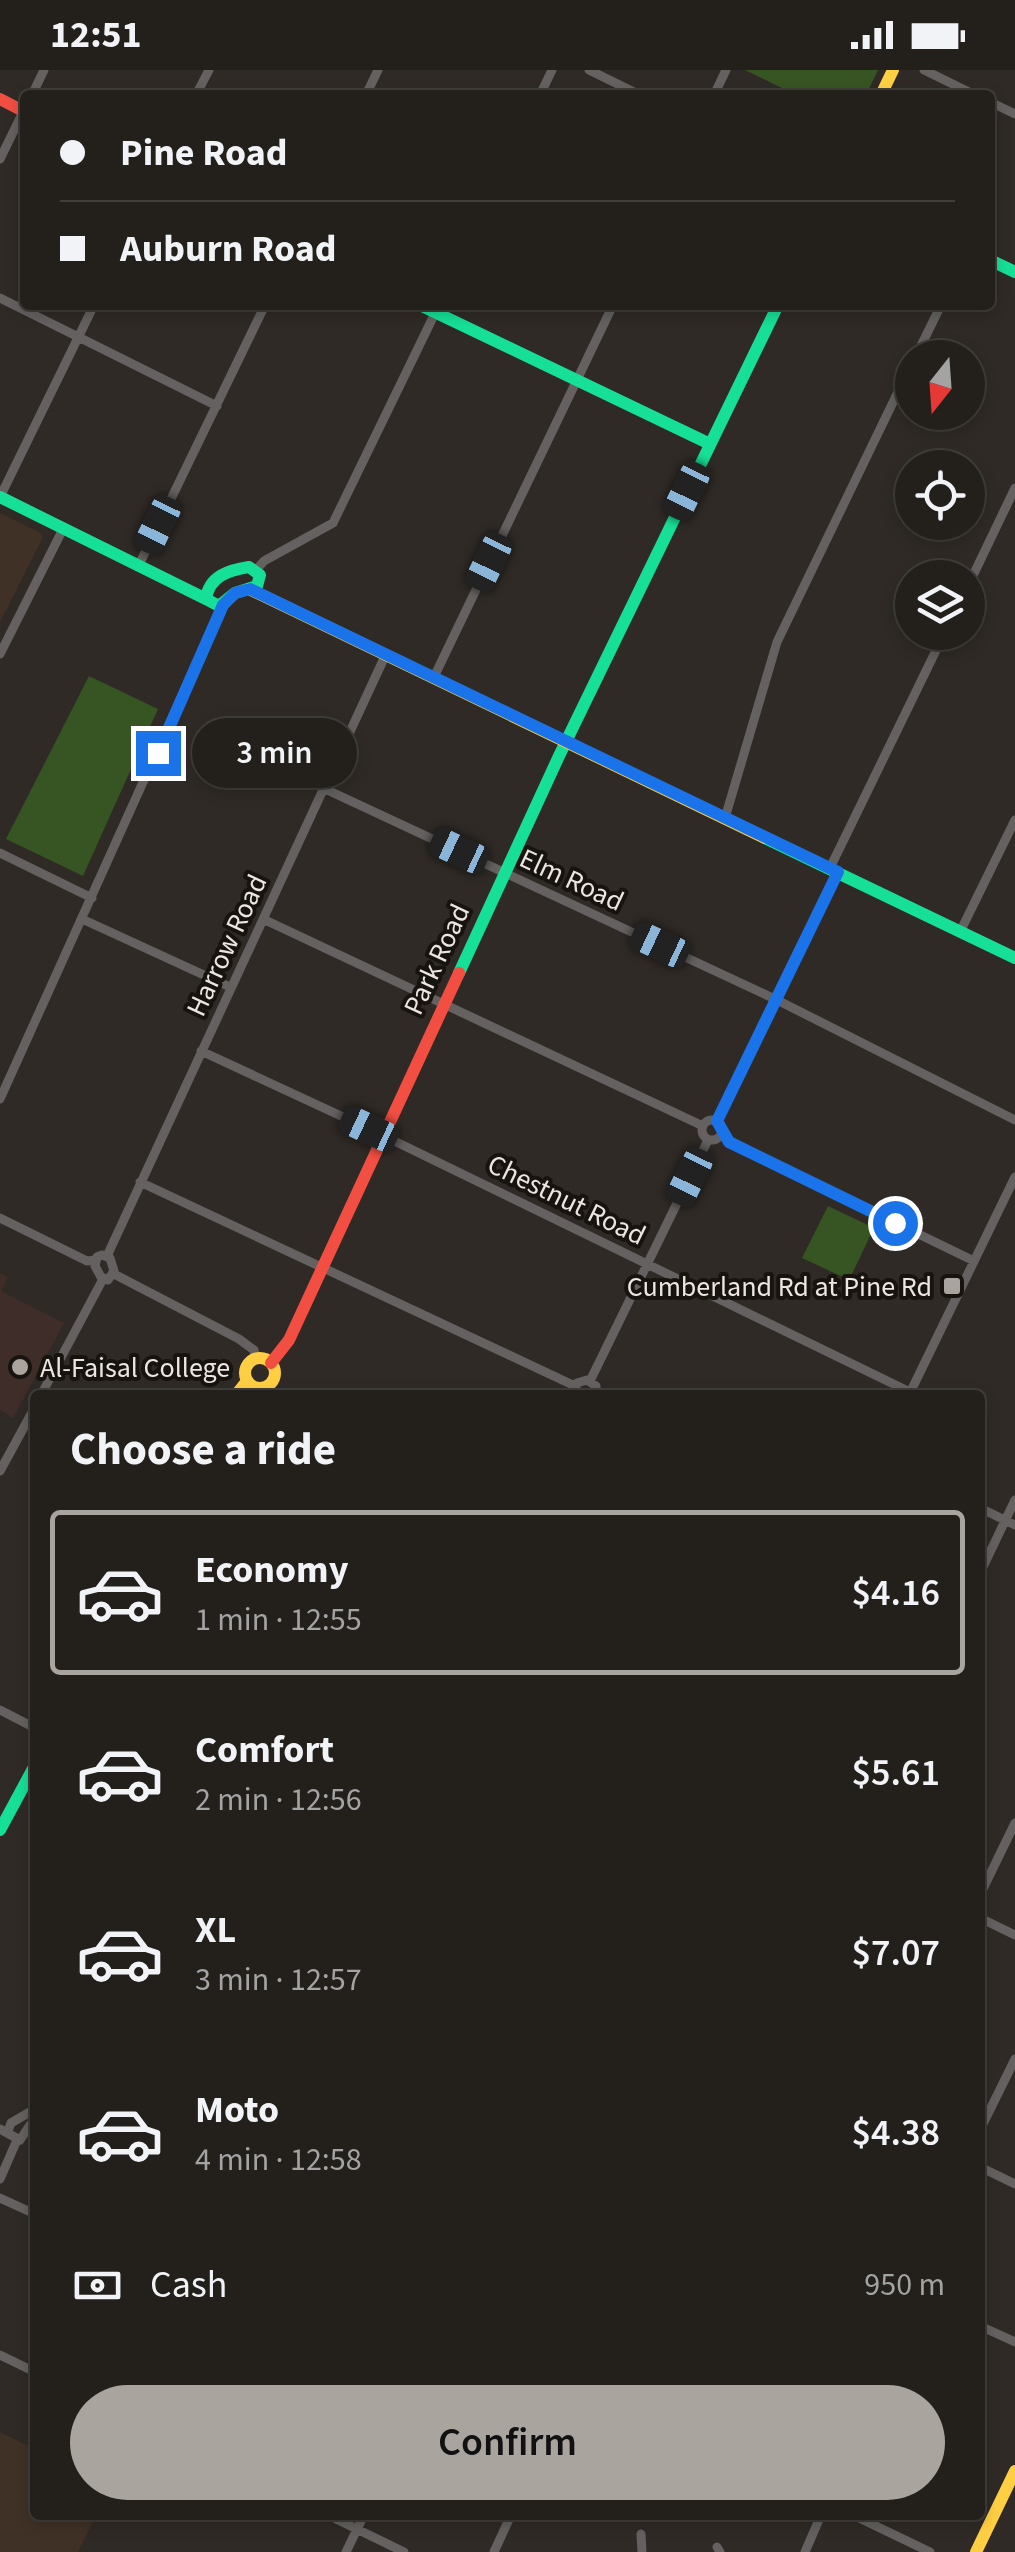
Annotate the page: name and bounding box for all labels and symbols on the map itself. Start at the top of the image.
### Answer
north arrow [895,340,985,430]
car [660,457,714,525]
car [131,491,185,559]
car [462,528,516,596]
callout: 3 min [193,718,358,788]
route end [136,731,181,776]
car [425,825,493,877]
street label: Elm Road [513,838,630,921]
street label: Harrow Road [177,868,277,1023]
street label: Park Road [394,897,480,1021]
car [626,919,694,971]
car [335,1103,403,1155]
car [663,1143,717,1211]
street label: Chestnut Road [481,1144,652,1255]
route start [873,1201,918,1246]
place label: Cumberland Rd at Pine Rd [627,1267,932,1307]
marker: Cumberland Rd at Pine Rd [941,1275,963,1297]
place label: Al-Faisal College [40,1348,230,1388]
marker: Al-Faisal College [9,1356,31,1378]

